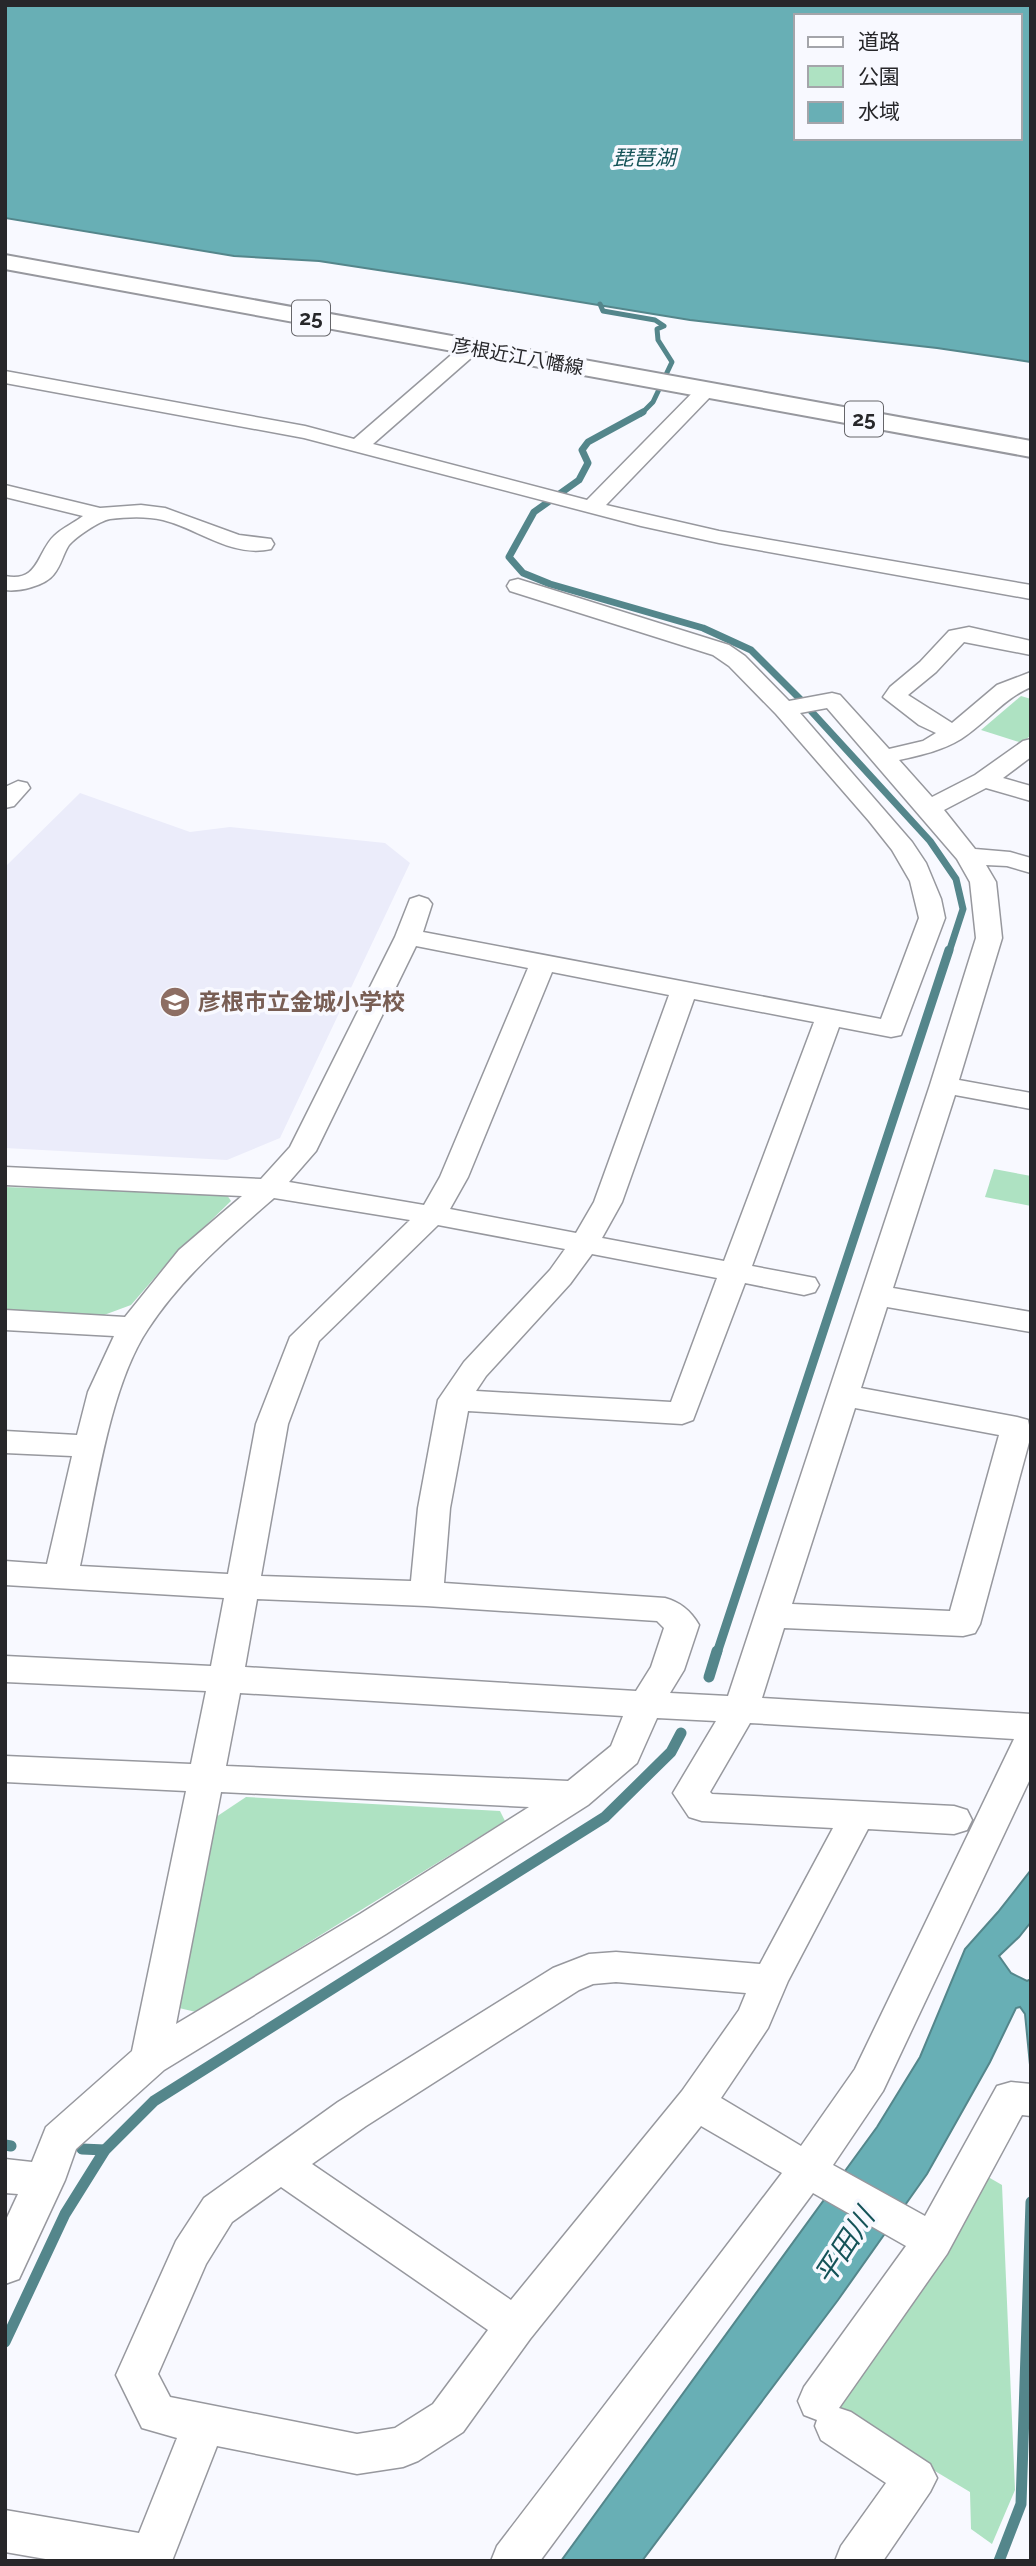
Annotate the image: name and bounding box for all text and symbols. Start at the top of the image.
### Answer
legend [794,14,1022,140]
text: 道路 [858,29,900,54]
text: 公園 [858,64,900,89]
text: 水域 [858,99,900,124]
water label: 琵琶湖 [613,145,678,170]
road number: 25 [292,300,330,336]
street label: 彦根近江八幡線 [451,334,585,378]
road number: 25 [845,402,883,436]
school or university icon: 彦根市立金城小学校 [158,985,192,1019]
place label: 彦根市立金城小学校 [198,988,405,1015]
water label: 平田川 [808,2200,883,2290]

